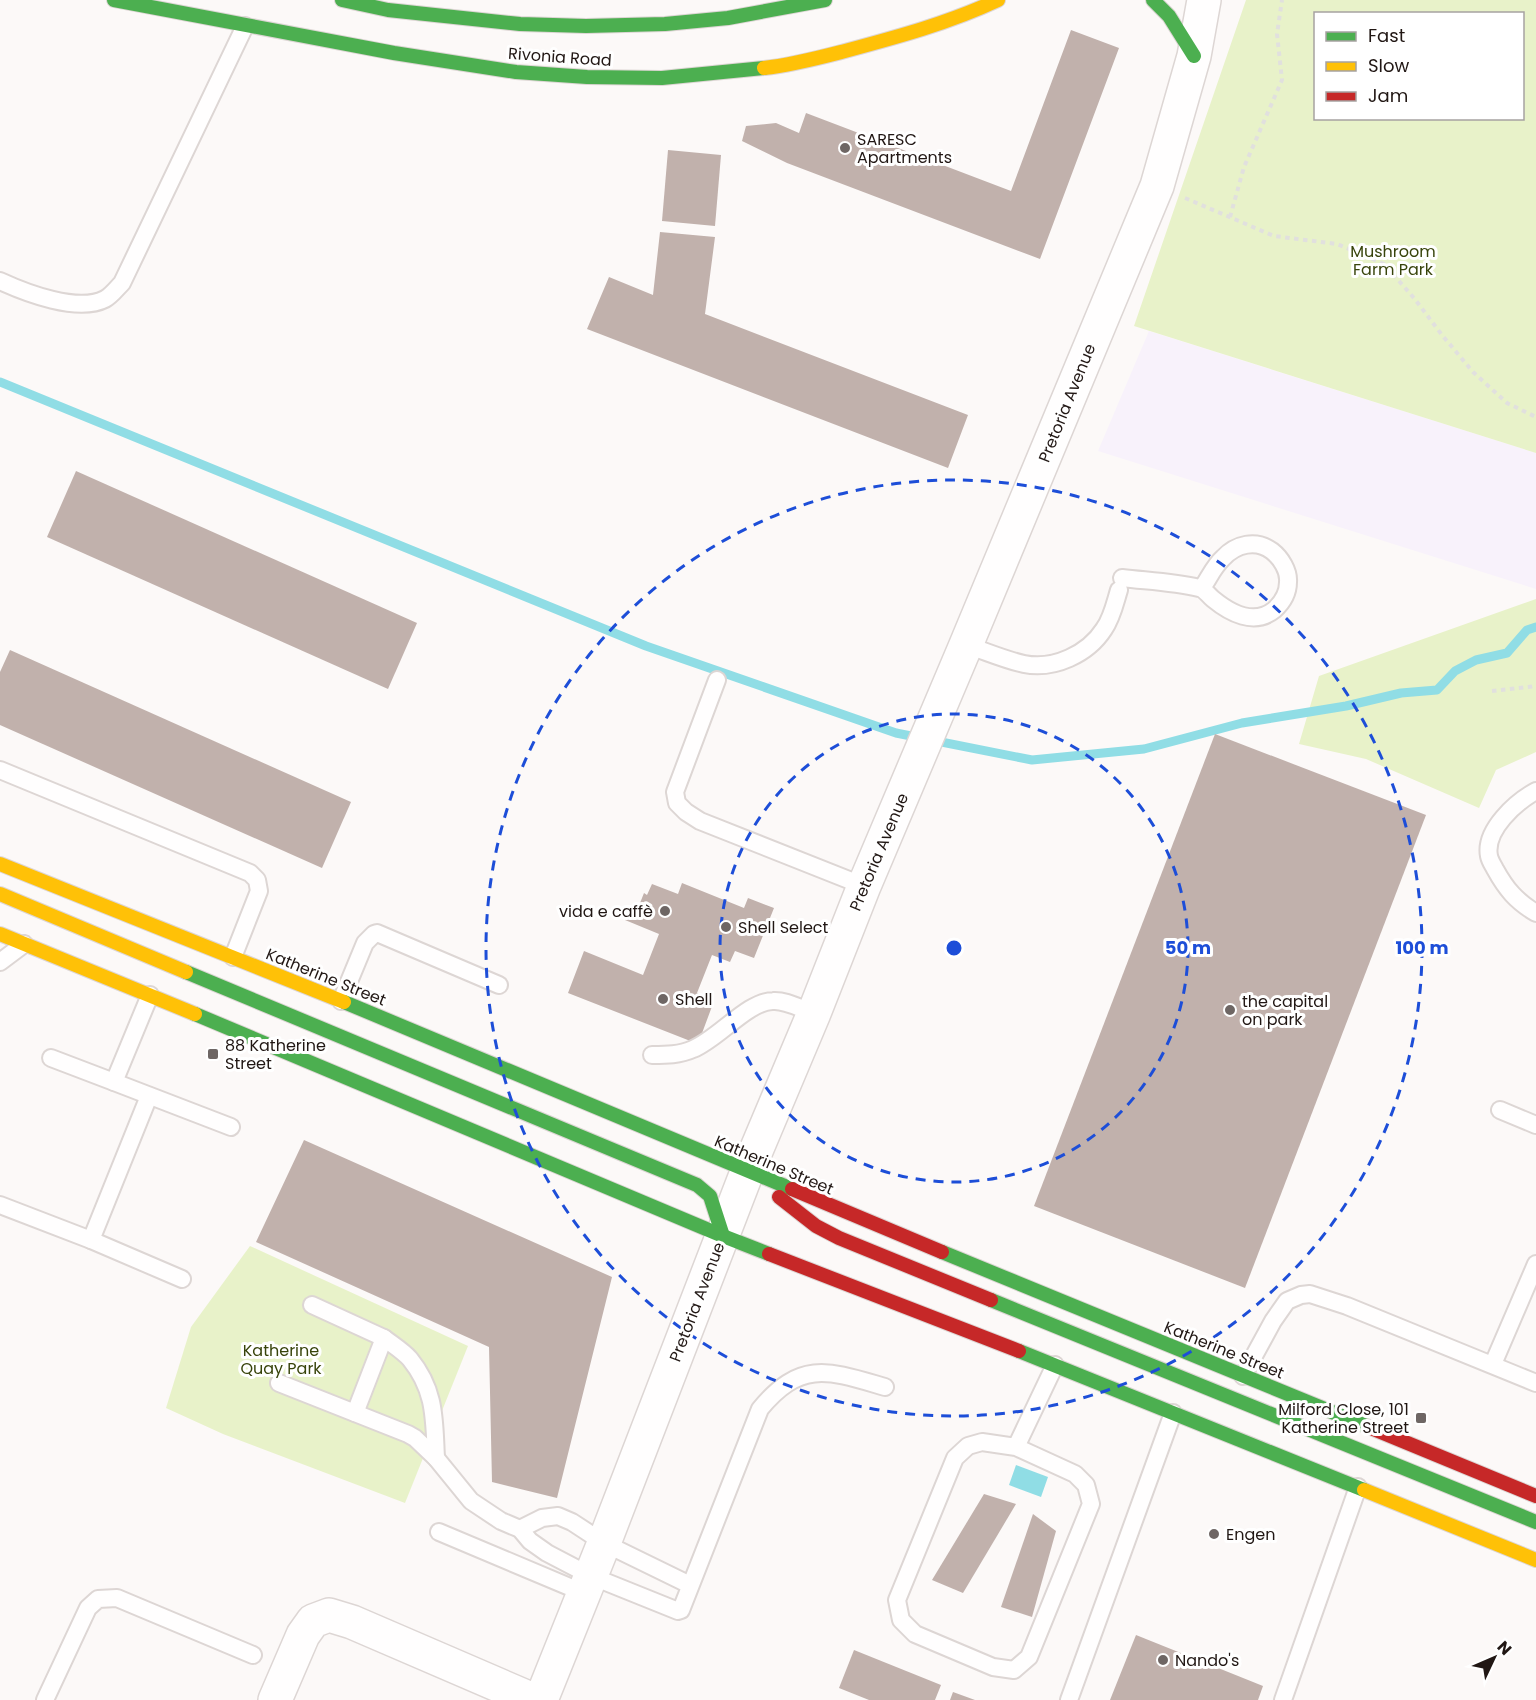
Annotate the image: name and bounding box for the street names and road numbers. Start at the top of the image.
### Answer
street label: Rivonia Road [507,42,613,72]
street label: Pretoria Avenue [1033,340,1101,466]
street label: Pretoria Avenue [844,789,914,915]
street label: Katherine Street [263,942,390,1012]
street label: Katherine Street [711,1129,837,1201]
street label: Pretoria Avenue [664,1239,730,1365]
street label: Katherine Street [1161,1315,1288,1385]

